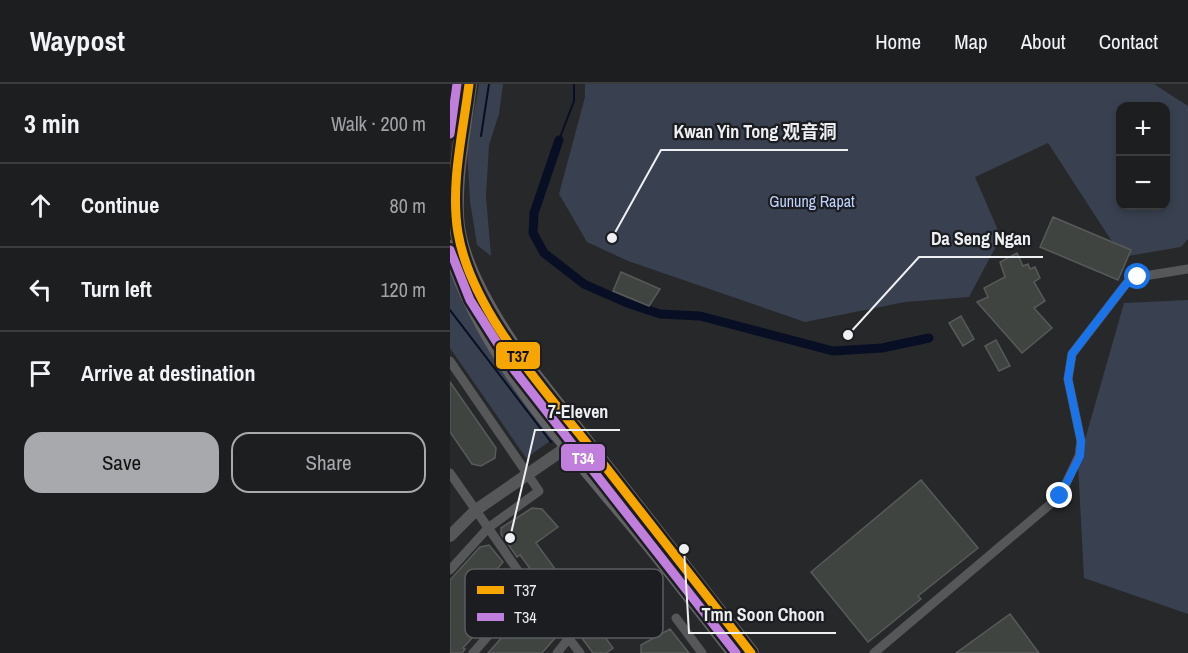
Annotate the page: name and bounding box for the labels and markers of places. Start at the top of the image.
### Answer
callout: Kwan Yin Tong 观音洞 [661,114,848,150]
callout: Da Seng Ngan [919,221,1043,257]
callout: 7-Eleven [535,394,620,430]
callout: Tmn Soon Choon [689,597,836,633]

